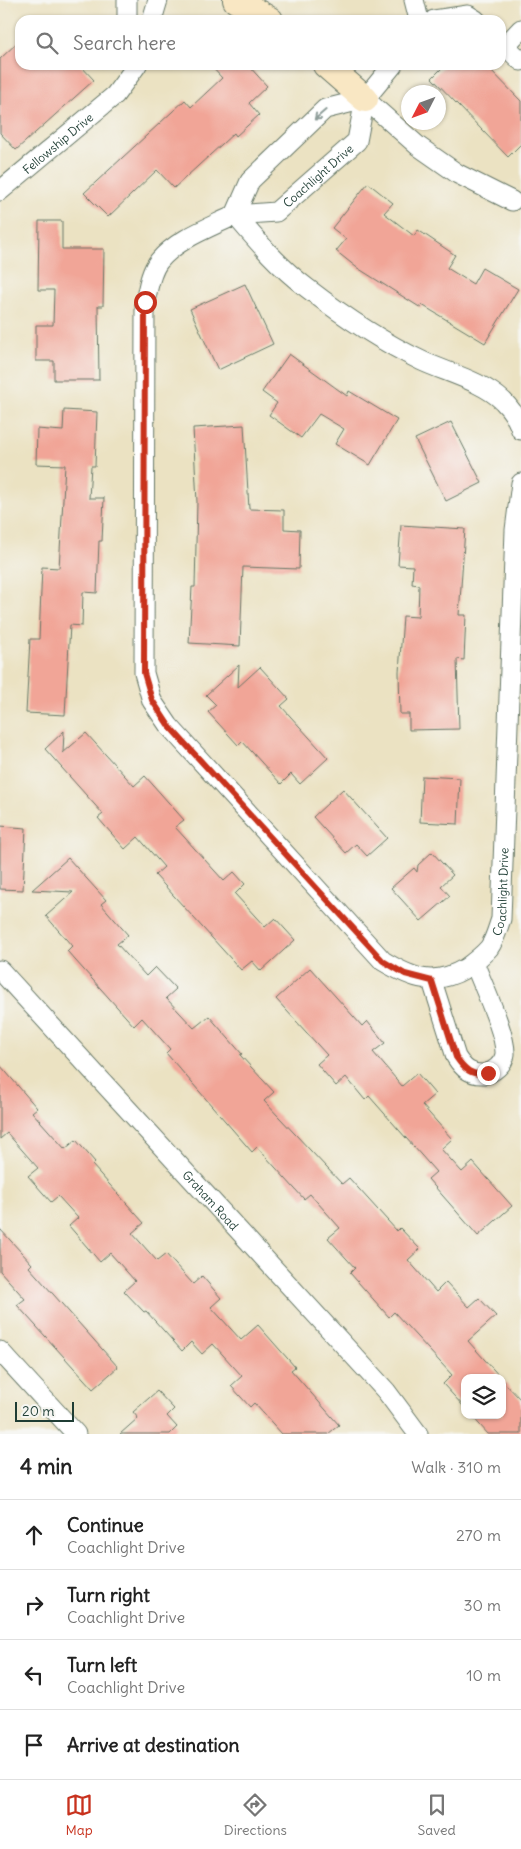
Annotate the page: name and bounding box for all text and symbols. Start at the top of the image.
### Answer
search box [15,15,506,70]
icon: search [33,29,61,57]
text: Search here [73,31,176,55]
north arrow [401,85,446,130]
street label: Fellowship Drive [19,109,96,177]
one-way arrow [314,109,327,120]
street label: Coachlight Drive [279,141,356,210]
route start [134,291,157,314]
street label: Coachlight Drive [488,847,511,938]
route end [477,1062,500,1085]
street label: Graham Road [180,1167,242,1233]
map controls [461,1374,506,1419]
button: layers [461,1374,506,1419]
scale bar [15,1399,74,1422]
text: 20 m [22,1402,55,1420]
text: 4 min [20,1453,72,1480]
text: Walk · 310 m [411,1457,501,1477]
text: Continue [67,1513,144,1537]
icon: ahead [20,1521,48,1549]
text: 270 m [456,1525,501,1545]
text: Coachlight Drive [67,1537,185,1557]
text: Turn right [67,1583,150,1607]
icon: right [20,1591,48,1619]
text: 30 m [464,1595,501,1615]
text: Coachlight Drive [67,1607,185,1627]
text: Turn left [67,1653,137,1677]
icon: left [20,1661,48,1689]
text: 10 m [466,1665,501,1685]
text: Coachlight Drive [67,1677,185,1697]
icon: arrive [20,1731,48,1759]
text: Arrive at destination [67,1733,240,1757]
tab: Map [65,1791,93,1839]
tab: Directions [224,1791,287,1839]
tab: Saved [417,1791,456,1839]

